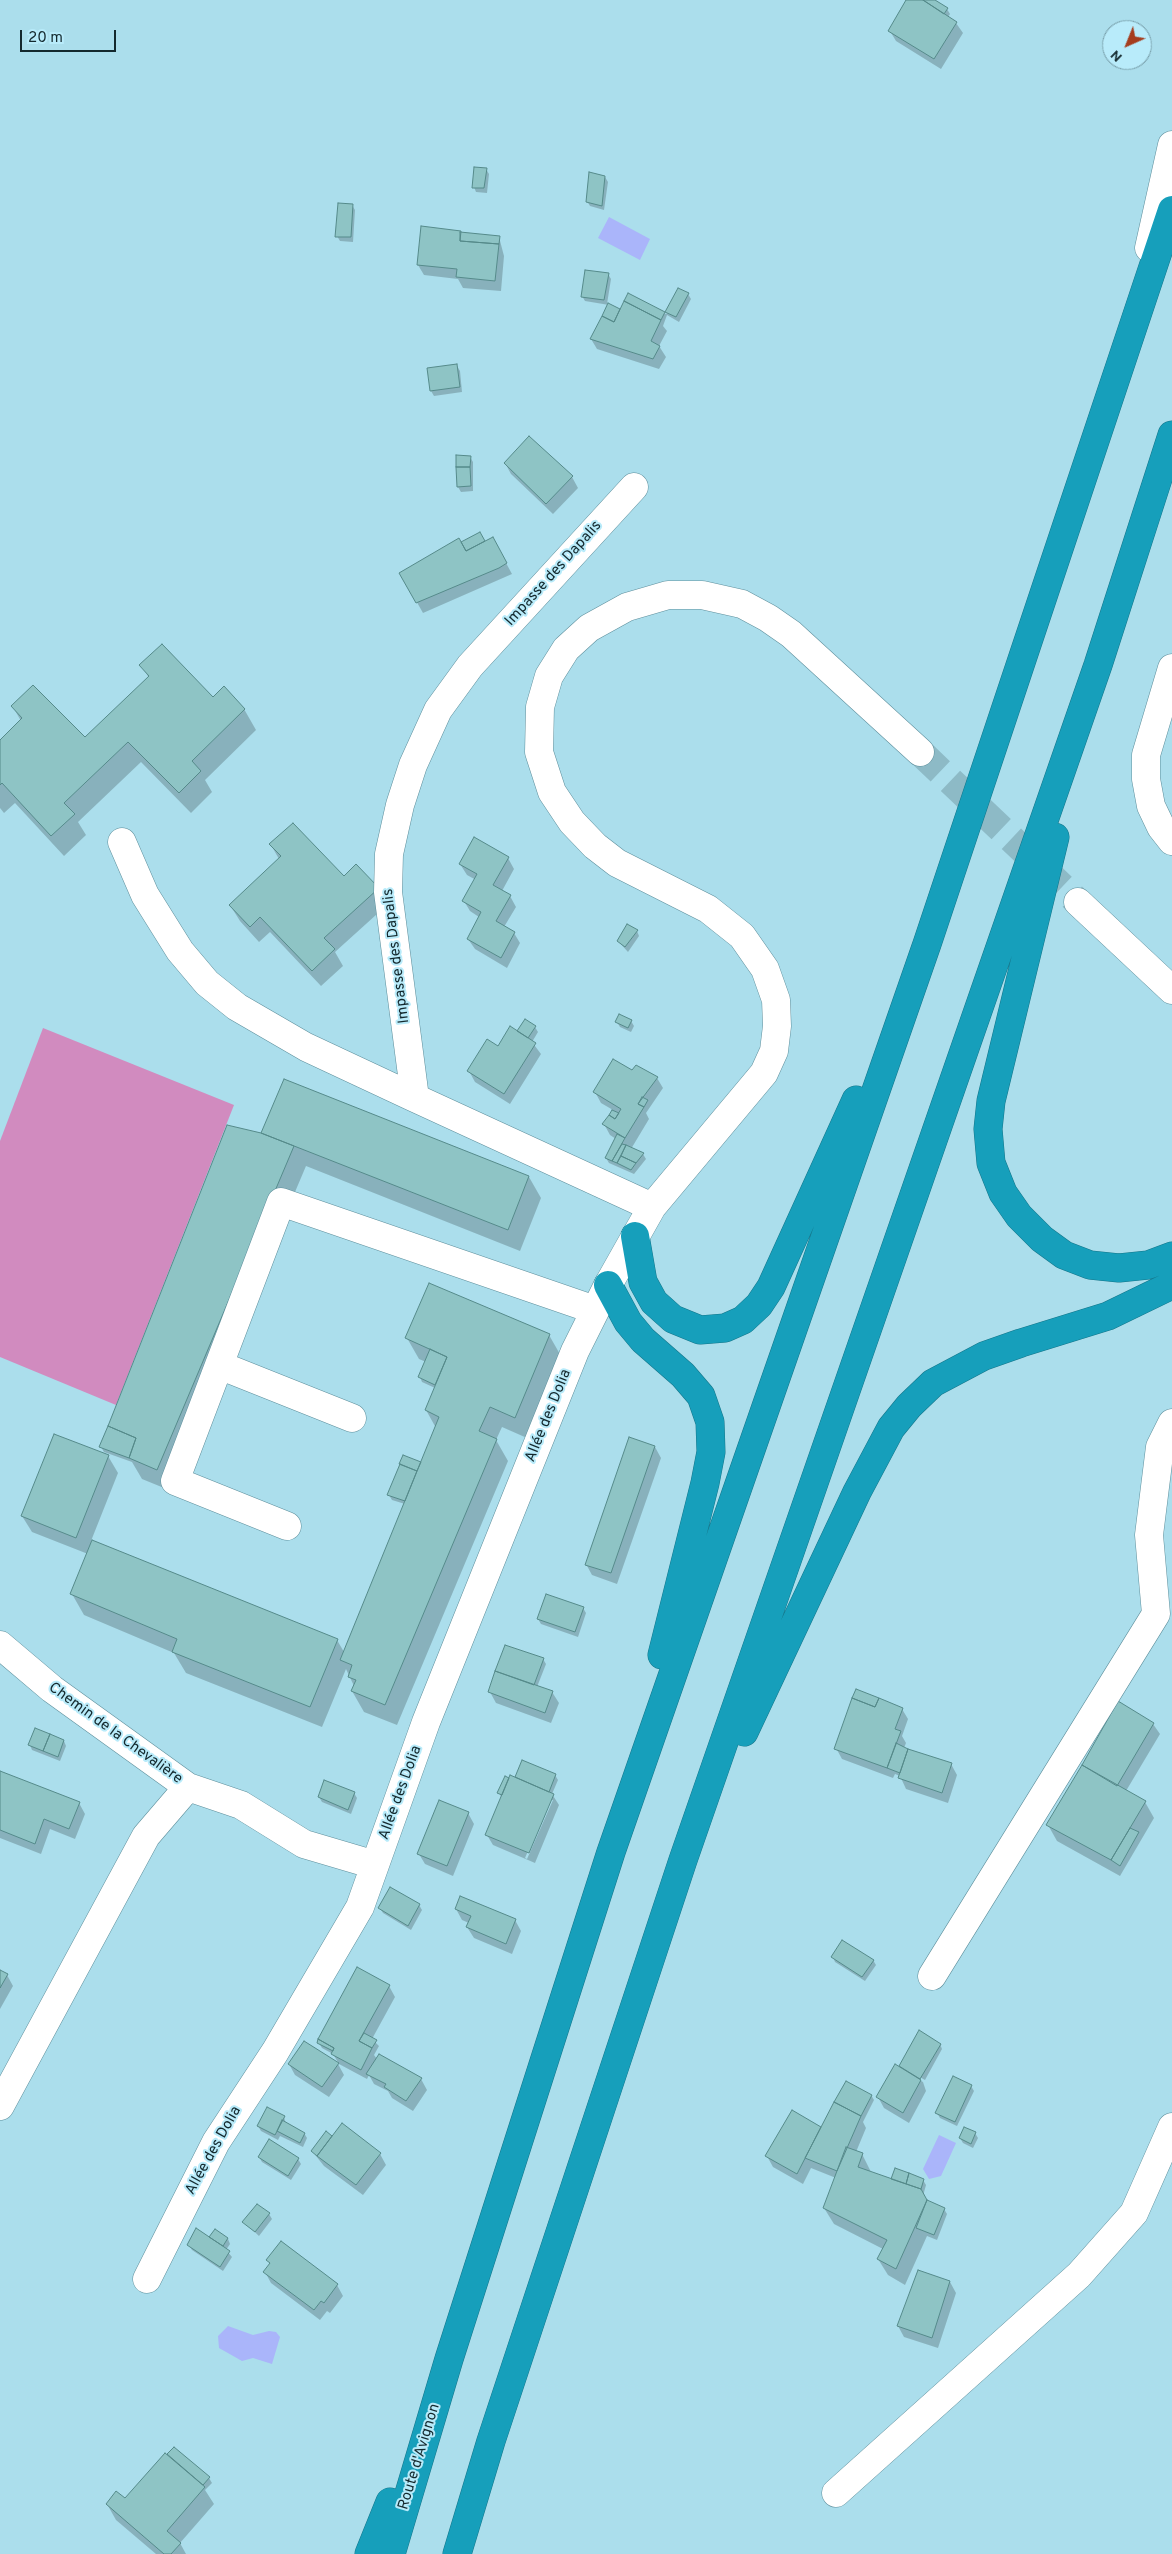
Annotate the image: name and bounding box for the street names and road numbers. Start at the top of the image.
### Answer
street label: Impasse des Dapalis [502,518,606,630]
street label: Impasse des Dapalis [380,888,414,1024]
street label: Allée des Dolia [522,1367,576,1465]
street label: Chemin de la Chevalière [45,1679,185,1789]
street label: Allée des Dolia [376,1744,426,1842]
street label: Allée des Dolia [182,2103,246,2199]
street label: Route d'Avignon [395,2402,445,2512]

